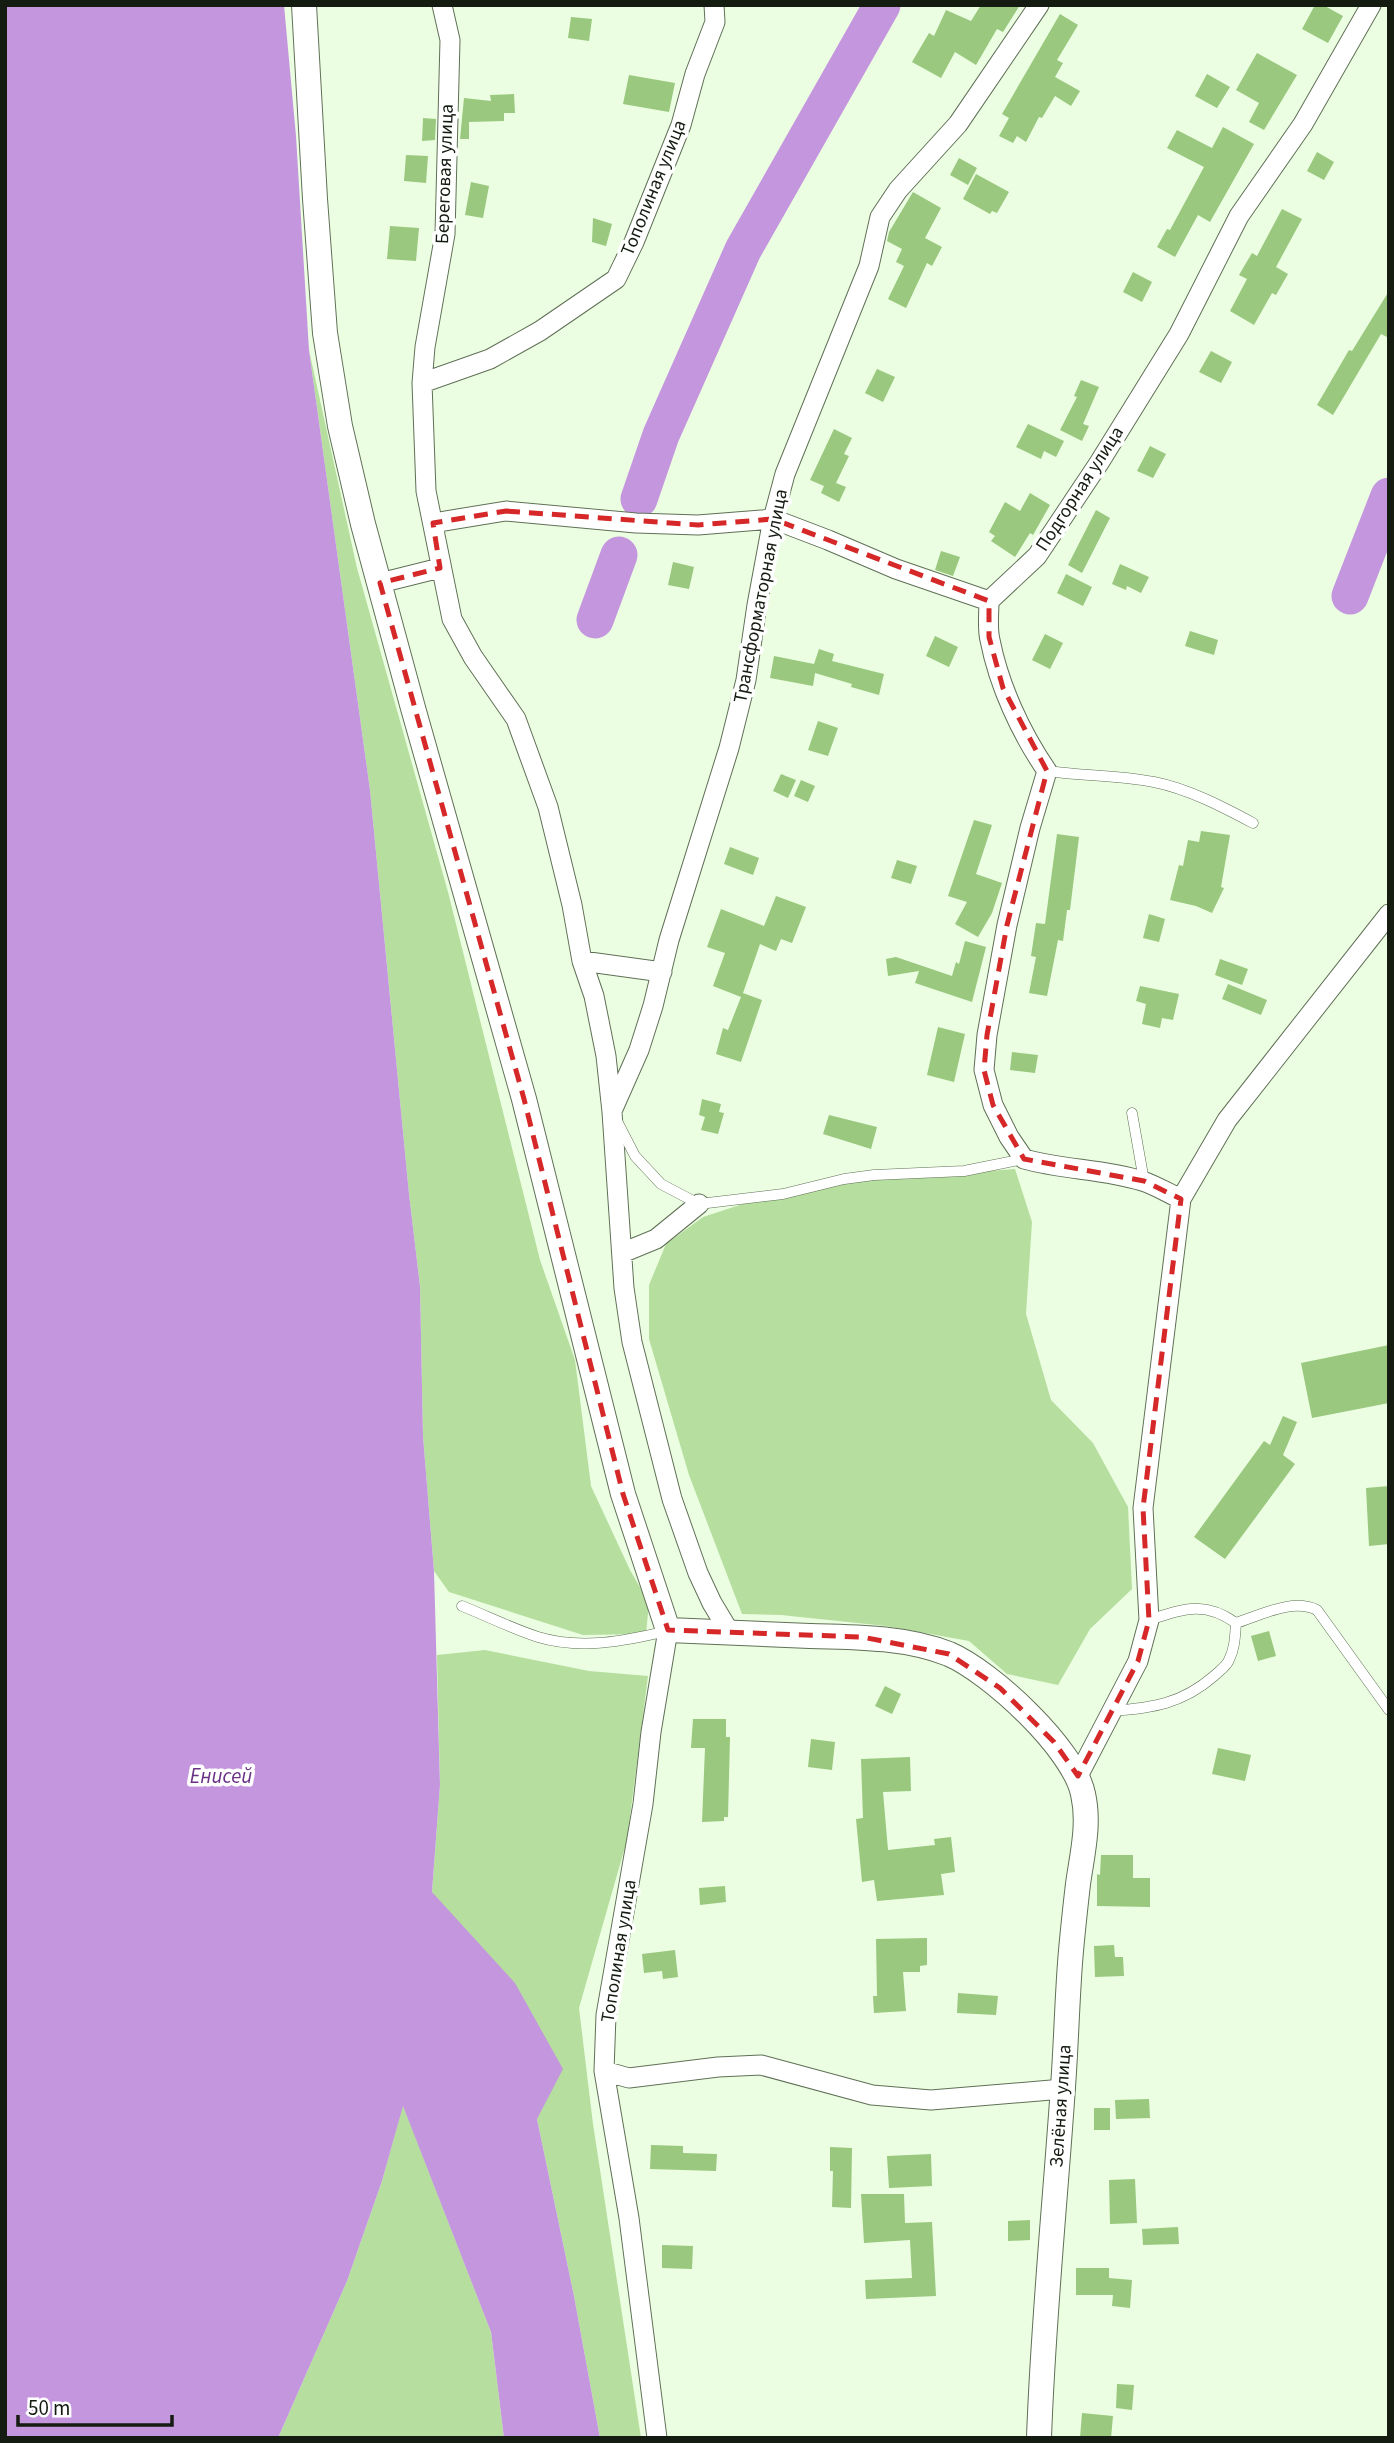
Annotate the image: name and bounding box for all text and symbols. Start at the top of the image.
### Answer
street label: Береговая улица [429,103,461,245]
street label: Тополиная улица [614,116,694,260]
street label: Подгорная улица [1029,421,1131,557]
street label: Трансформаторная улица [727,487,795,705]
water label: Енисей [190,1761,252,1791]
street label: Тополиная улица [594,1878,644,2024]
street label: Зелёная улица [1043,2044,1079,2168]
scale bar [18,2384,172,2428]
text: 50 m [28,2393,70,2423]

